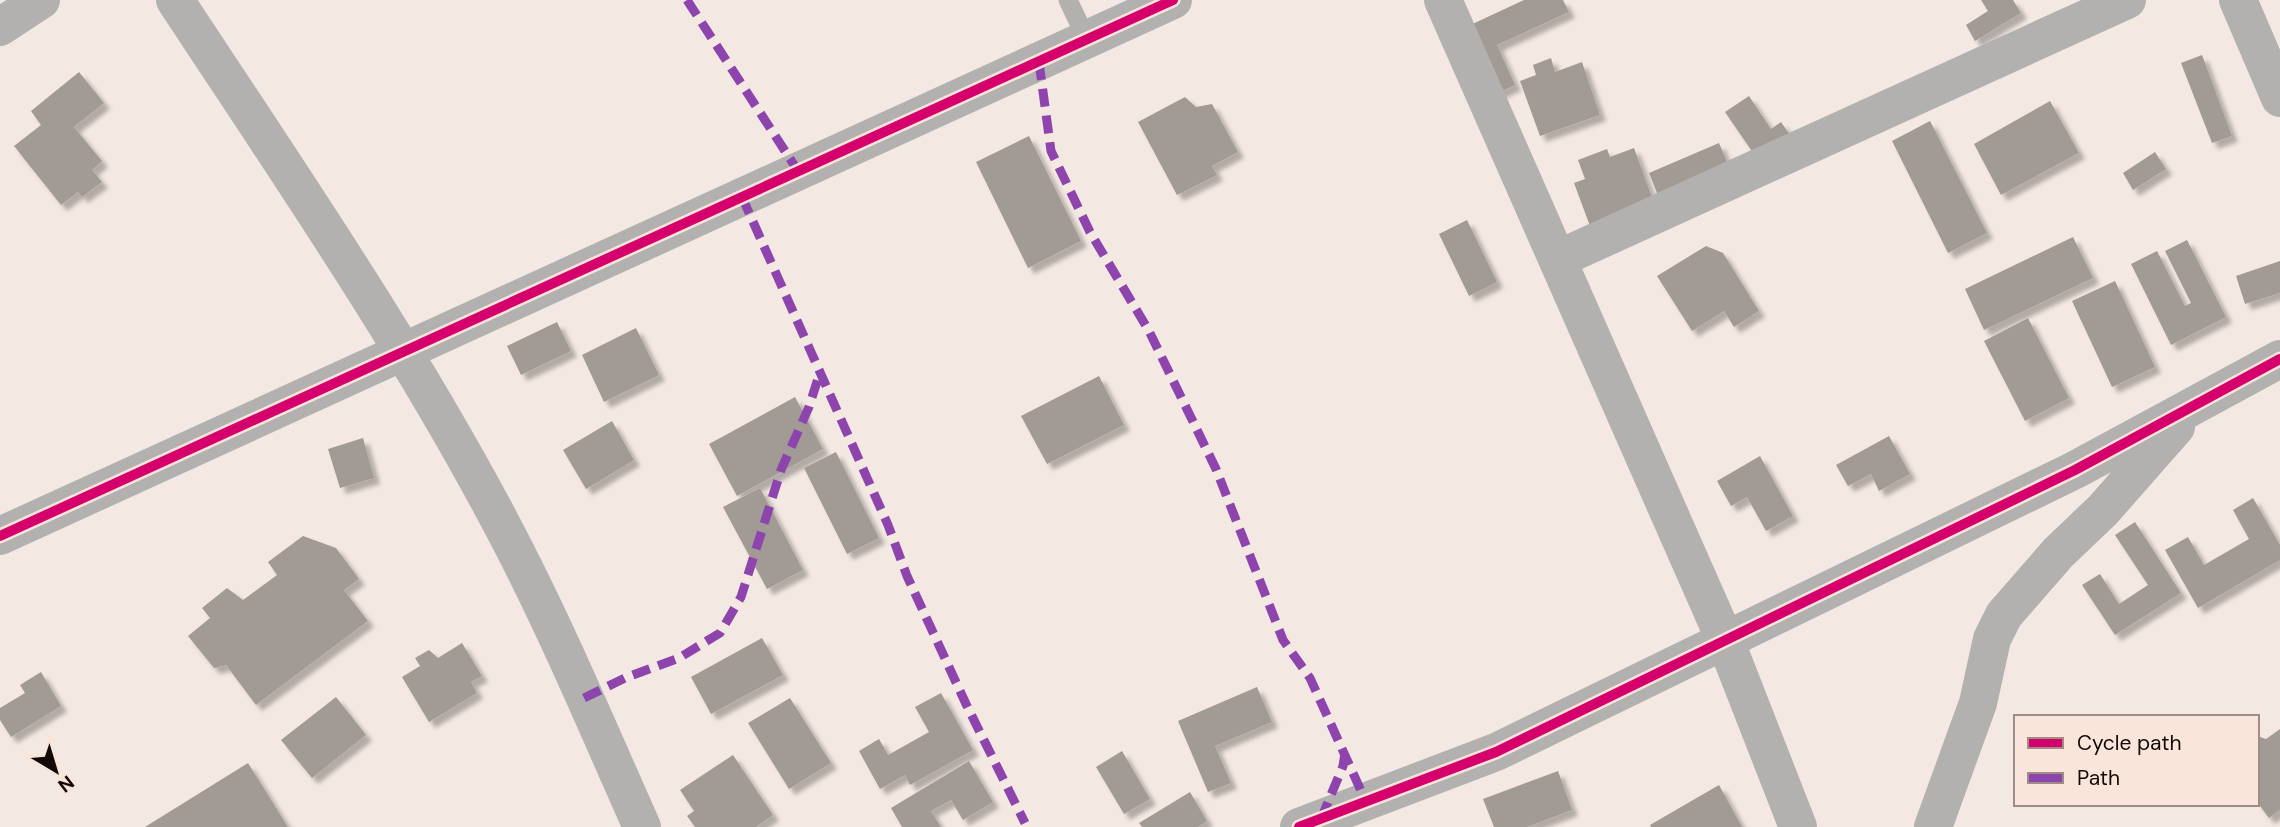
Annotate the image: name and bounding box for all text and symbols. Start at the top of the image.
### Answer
legend [2014,715,2259,806]
text: Cycle path [2077,729,2182,757]
north arrow [21,736,91,806]
text: Path [2077,764,2120,792]
text: N [53,770,79,798]

